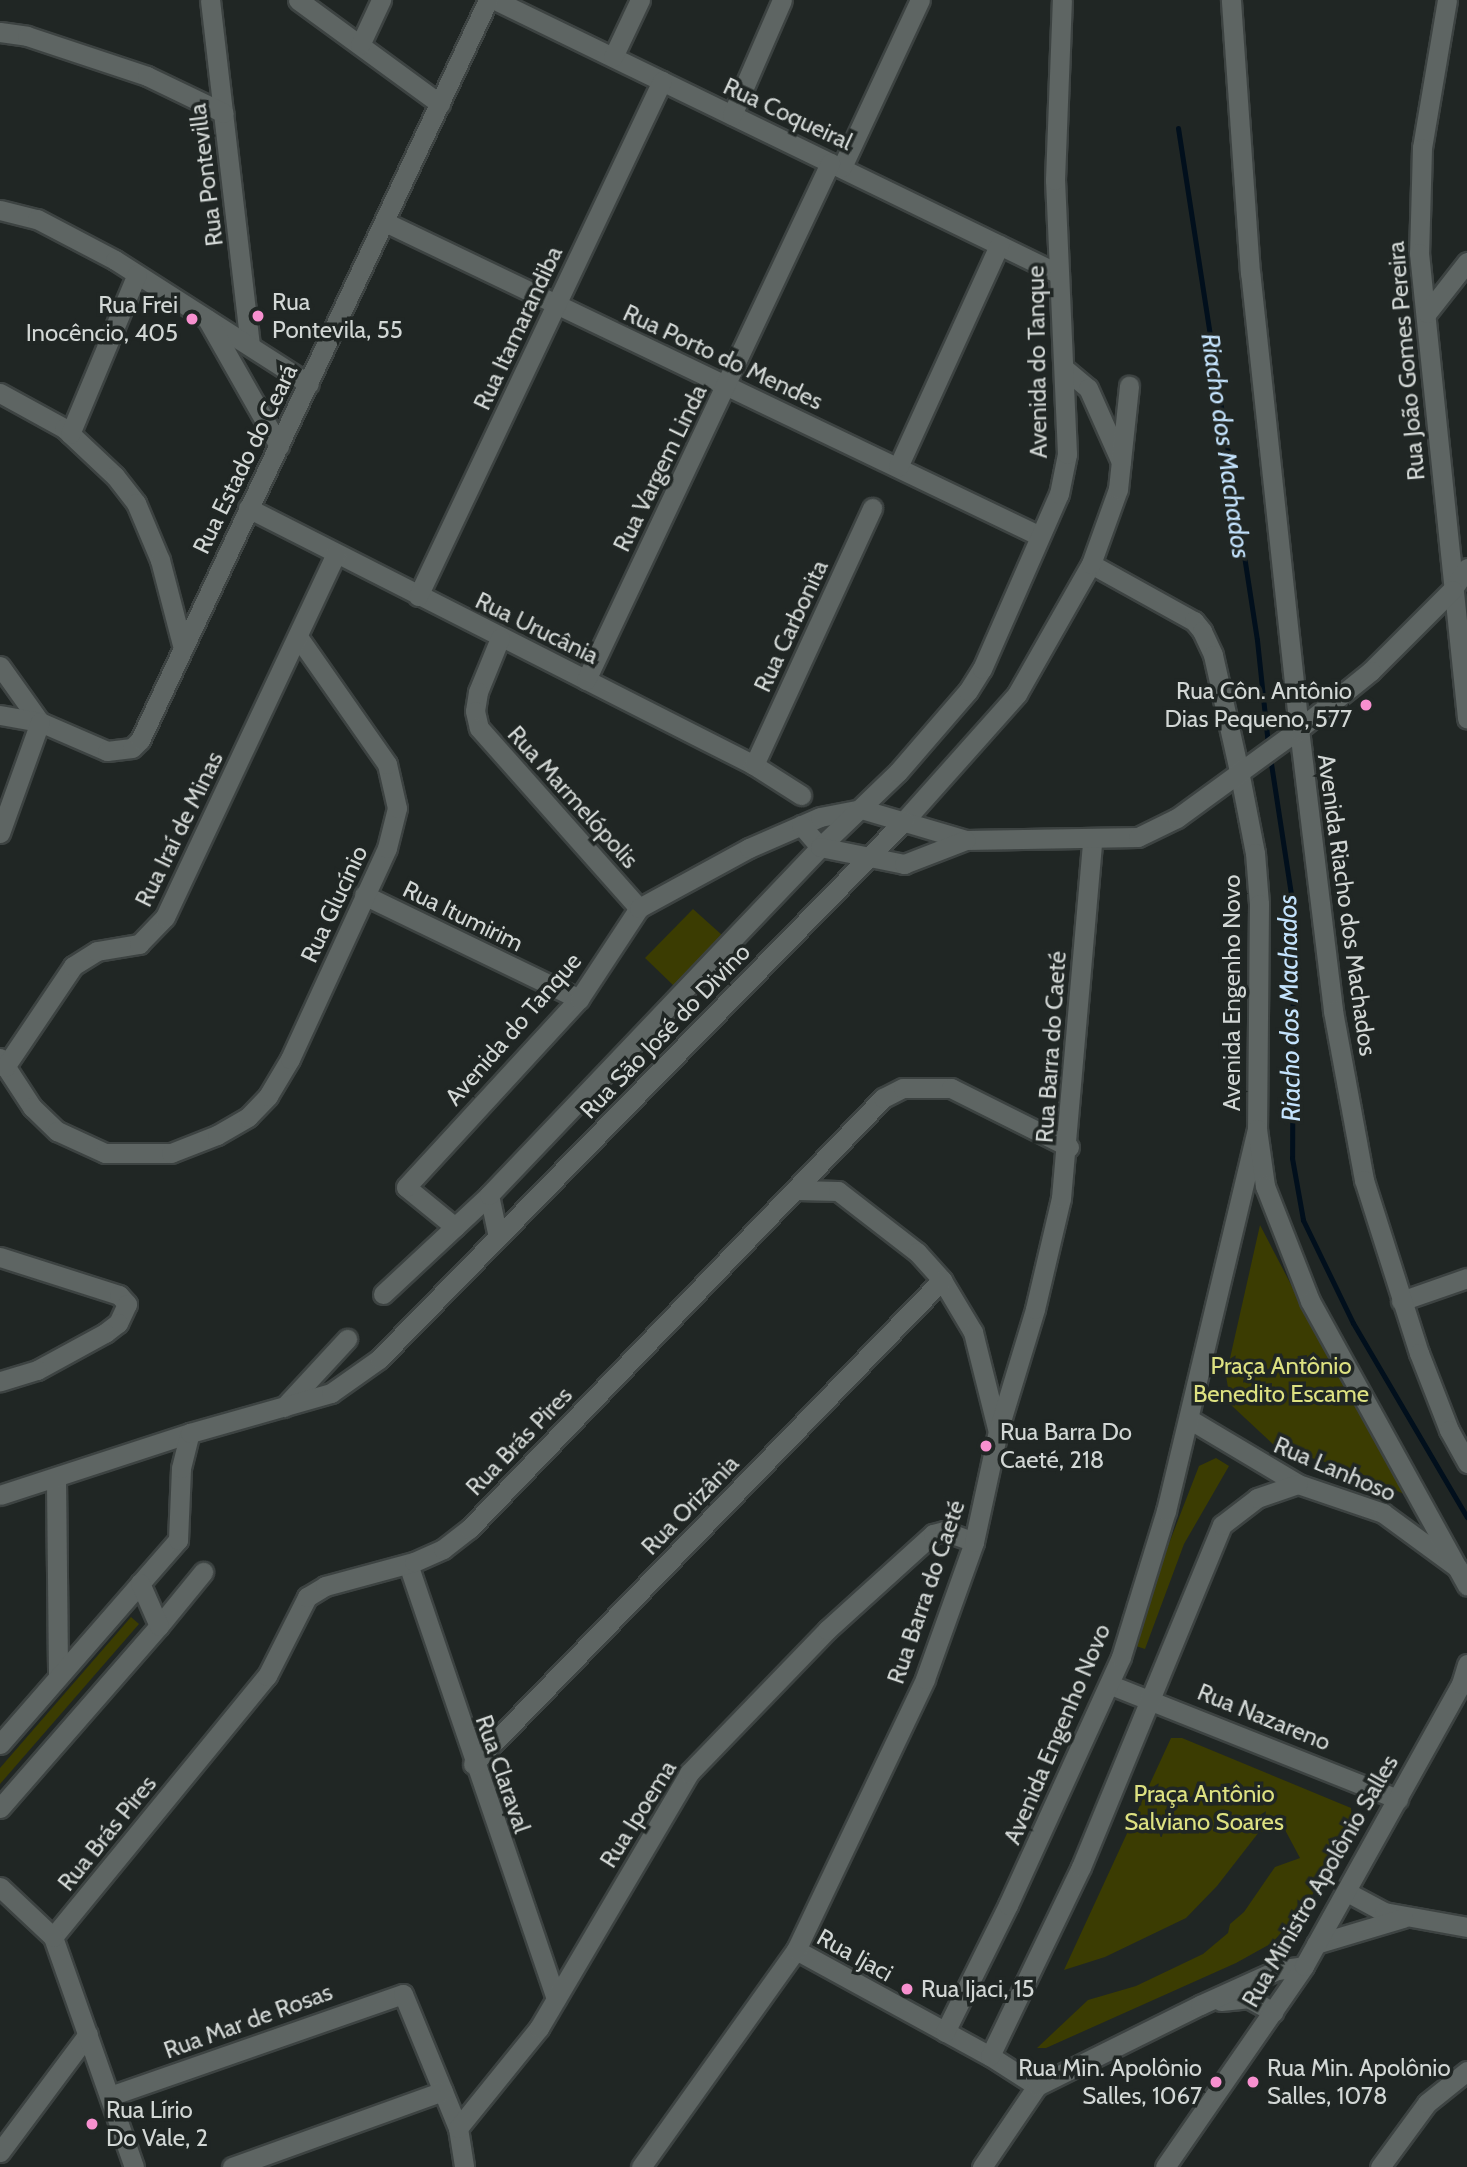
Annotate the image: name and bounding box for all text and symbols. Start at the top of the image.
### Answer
street label: Rua Coqueiral [719,72,857,156]
street label: Rua Pontevilla [183,102,229,248]
street label: Rua João Gomes Pereira [1381,240,1431,482]
street label: Rua Itamarandiba [467,242,569,414]
street label: Avenida do Tanque [1021,265,1053,459]
place label: Rua Pontevila, 55 [272,288,403,344]
place label: Rua Frei Inocêncio, 405 [26,291,178,347]
street label: Rua Porto do Mendes [619,298,827,416]
marker: Rua Pontevila, 55 [250,308,266,324]
marker: Rua Frei Inocêncio, 405 [184,311,200,327]
water label: Riacho dos Machados [1194,331,1256,561]
street label: Rua Estado do Ceará [187,359,303,559]
street label: Rua Vargem Linda [607,380,713,556]
street label: Rua Carbonita [748,555,834,697]
street label: Rua Urucânia [471,586,603,670]
place label: Rua Côn. Antônio Dias Pequeno, 577 [1165,677,1352,733]
marker: Rua Côn. Antônio Dias Pequeno, 577 [1358,697,1374,713]
street label: Rua Marmelópolis [502,720,644,874]
street label: Rua Iraí de Minas [129,747,229,911]
street label: Avenida Riacho dos Machados [1312,752,1382,1058]
street label: Rua Glucínio [294,841,374,967]
street label: Rua Itumirim [398,875,528,957]
street label: Avenida Engenho Novo [1218,875,1246,1111]
water label: Riacho dos Machados [1272,894,1308,1122]
street label: Rua São José do Divino [574,937,756,1125]
street label: Avenida do Tanque [439,947,587,1111]
street label: Rua Barra do Caeté [1030,950,1072,1144]
park label: Praça Antônio Benedito Escame [1193,1352,1369,1408]
street label: Rua Brás Pires [460,1381,578,1501]
place label: Rua Barra Do Caeté, 218 [1000,1418,1132,1474]
street label: Rua Lanhoso [1270,1430,1400,1508]
marker: Rua Barra Do Caeté, 218 [978,1438,994,1454]
street label: Rua Orizânia [635,1449,745,1561]
street label: Rua Barra do Caeté [881,1496,971,1688]
street label: Avenida Engenho Novo [998,1619,1116,1849]
street label: Rua Nazareno [1193,1677,1335,1757]
street label: Rua Claraval [469,1711,537,1837]
street label: Rua Ministro Apolônio Salles [1236,1750,1404,2012]
street label: Rua Ipoema [594,1755,682,1873]
street label: Rua Brás Pires [52,1769,162,1897]
park label: Praça Antônio Salviano Soares [1124,1780,1284,1836]
street label: Rua Ijaci [812,1922,898,1988]
place label: Rua Ijaci, 15 [921,1975,1035,2003]
street label: Rua Mar de Rosas [160,1977,336,2065]
marker: Rua Ijaci, 15 [899,1981,915,1997]
place label: Rua Min. Apolônio Salles, 1067 [1018,2054,1202,2110]
place label: Rua Min. Apolônio Salles, 1078 [1267,2054,1451,2110]
marker: Rua Min. Apolônio Salles, 1067 [1208,2074,1224,2090]
marker: Rua Min. Apolônio Salles, 1078 [1245,2074,1261,2090]
place label: Rua Lírio Do Vale, 2 [106,2096,208,2152]
marker: Rua Lírio Do Vale, 2 [84,2116,100,2132]

